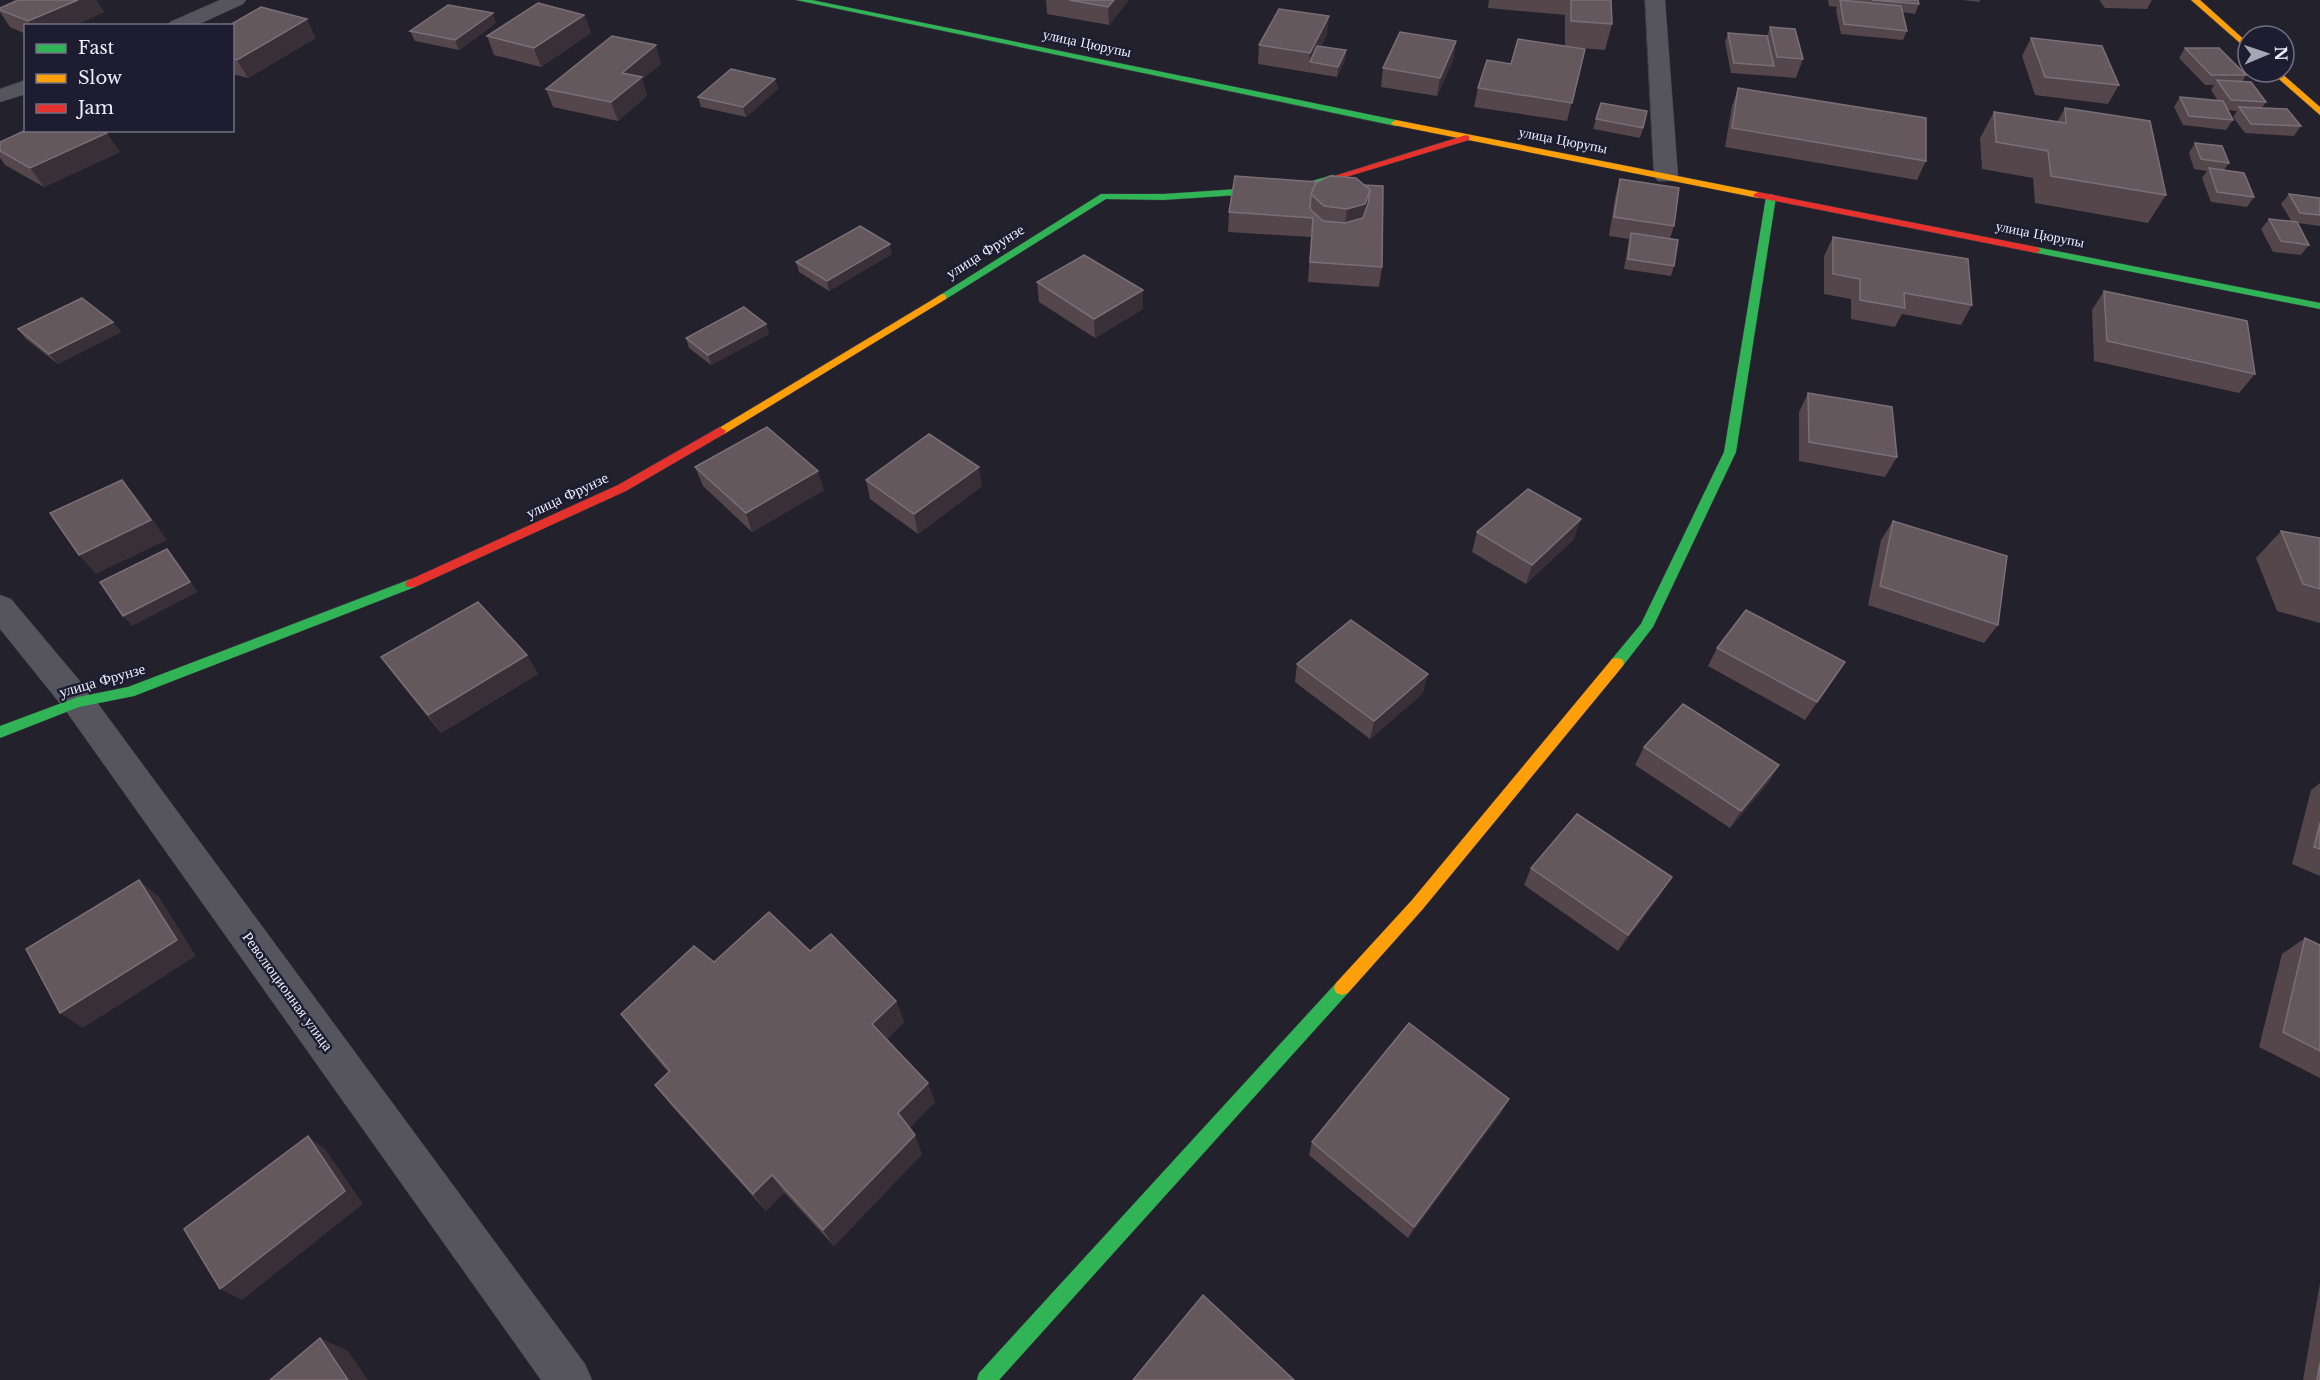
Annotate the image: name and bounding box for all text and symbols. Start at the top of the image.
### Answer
legend [24,24,234,132]
north arrow [2236,24,2296,84]
street label: улица Цюрупы [1041,25,1133,61]
text: Fast [78,37,115,59]
text: N [2271,46,2291,61]
text: Slow [78,67,123,89]
text: Jam [76,97,114,119]
street label: улица Цюрупы [1517,123,1609,158]
street label: улица Цюрупы [1994,217,2086,252]
street label: улица Фрунзе [942,219,1028,283]
street label: улица Фрунзе [523,468,611,522]
street label: улица Фрунзе [57,659,148,701]
street label: Революционная улица [238,928,338,1054]

